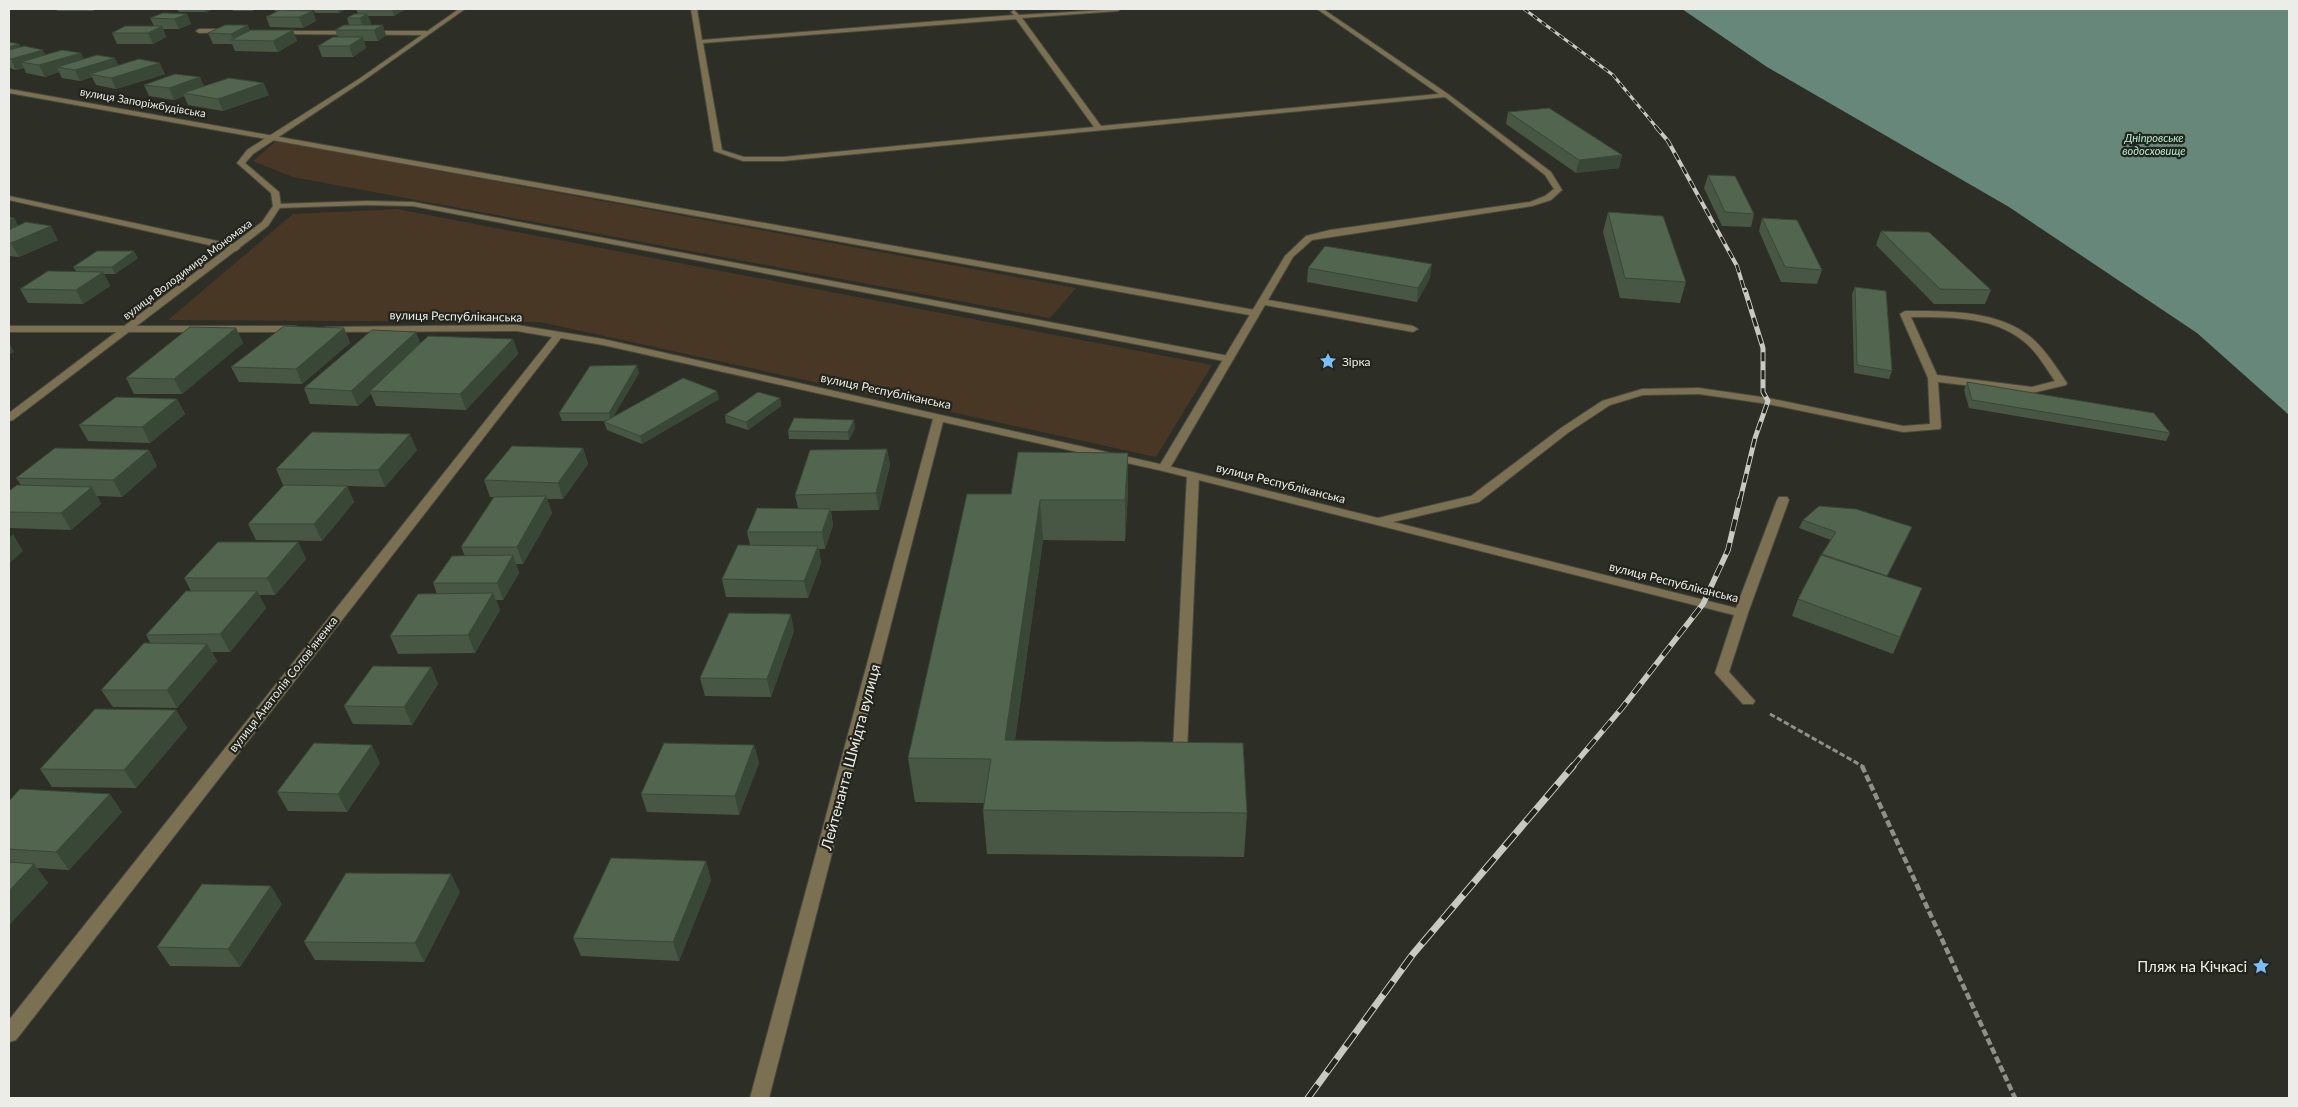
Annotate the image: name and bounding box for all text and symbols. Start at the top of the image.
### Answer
street label: вулиця Запоріжбудівська [79,85,207,119]
water label: Дніпровське водосховище [2122,131,2186,157]
street label: вулиця Володимира Мономаха [120,216,254,322]
street label: вулиця Республіканська [389,307,523,325]
place icon: Зірка [1318,351,1338,371]
place label: Зірка [1342,354,1371,369]
street label: вулиця Республіканська [819,370,953,412]
street label: вулиця Республіканська [1215,460,1347,506]
street label: вулиця Республіканська [1608,559,1740,605]
street label: вулиця Анатолія Солов’яненка [225,613,341,755]
street label: Лейтенанта Шмідта вулиця [816,662,883,853]
place icon: Пляж на Кічкасі [2251,956,2271,976]
place label: Пляж на Кічкасі [2137,957,2247,975]

